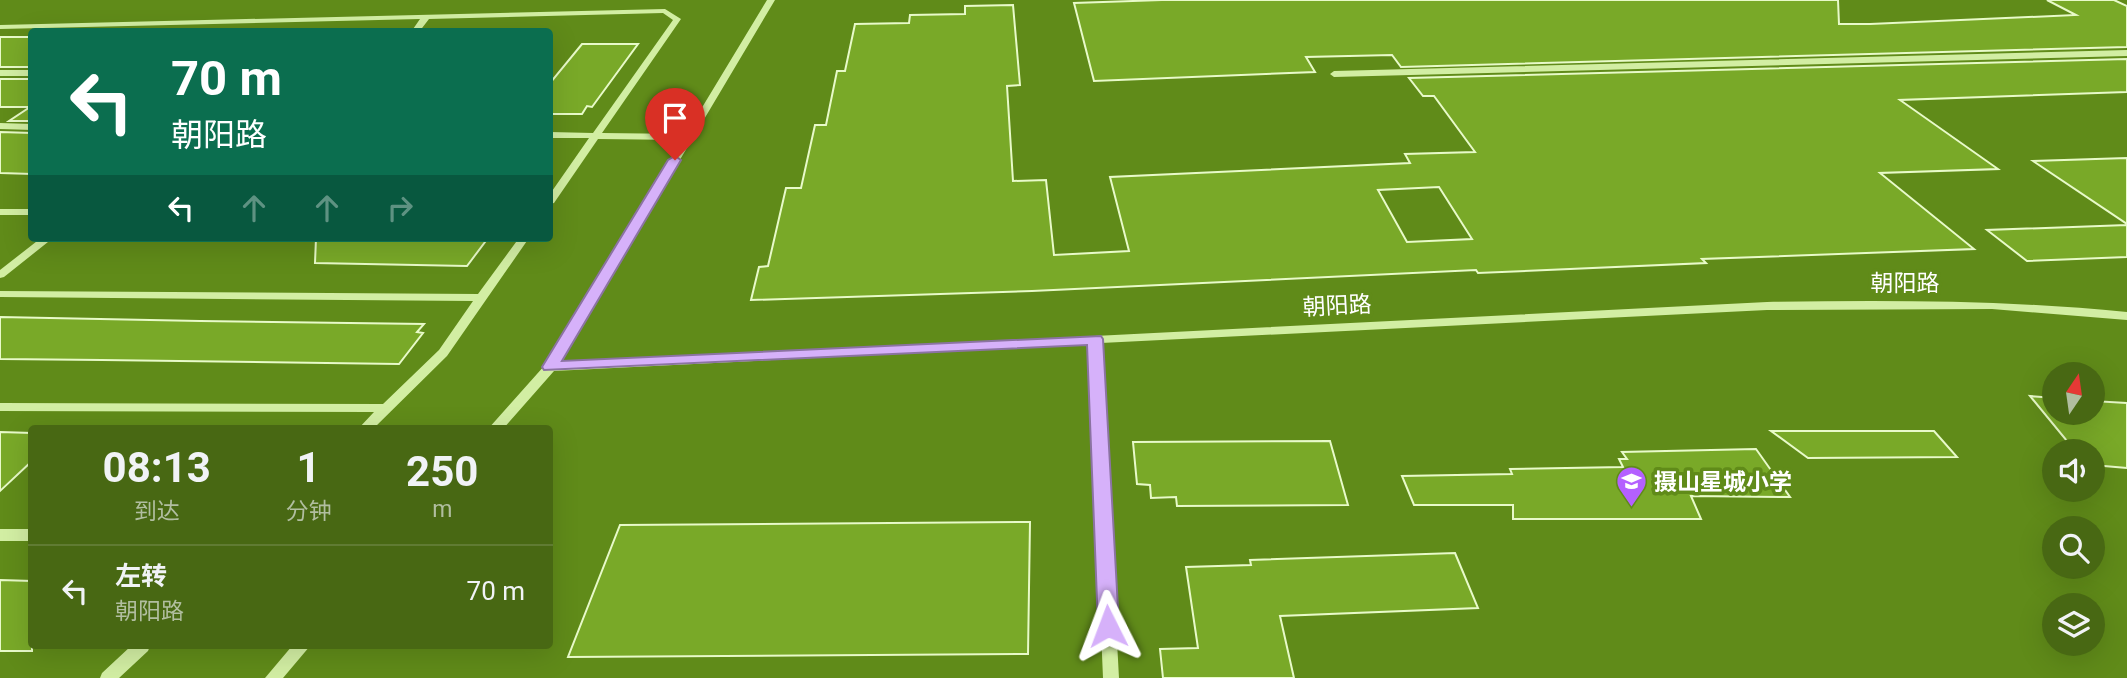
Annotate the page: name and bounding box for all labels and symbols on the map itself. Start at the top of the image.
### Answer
pin [645,88,705,160]
street label: 朝阳路 [1871,270,1940,297]
street label: 朝阳路 [1302,291,1372,321]
north arrow [2042,362,2105,425]
school or university icon: 摄山星城小学 [1614,465,1648,509]
place label: 摄山星城小学 [1654,469,1792,496]
position arrow [1071,589,1145,663]

